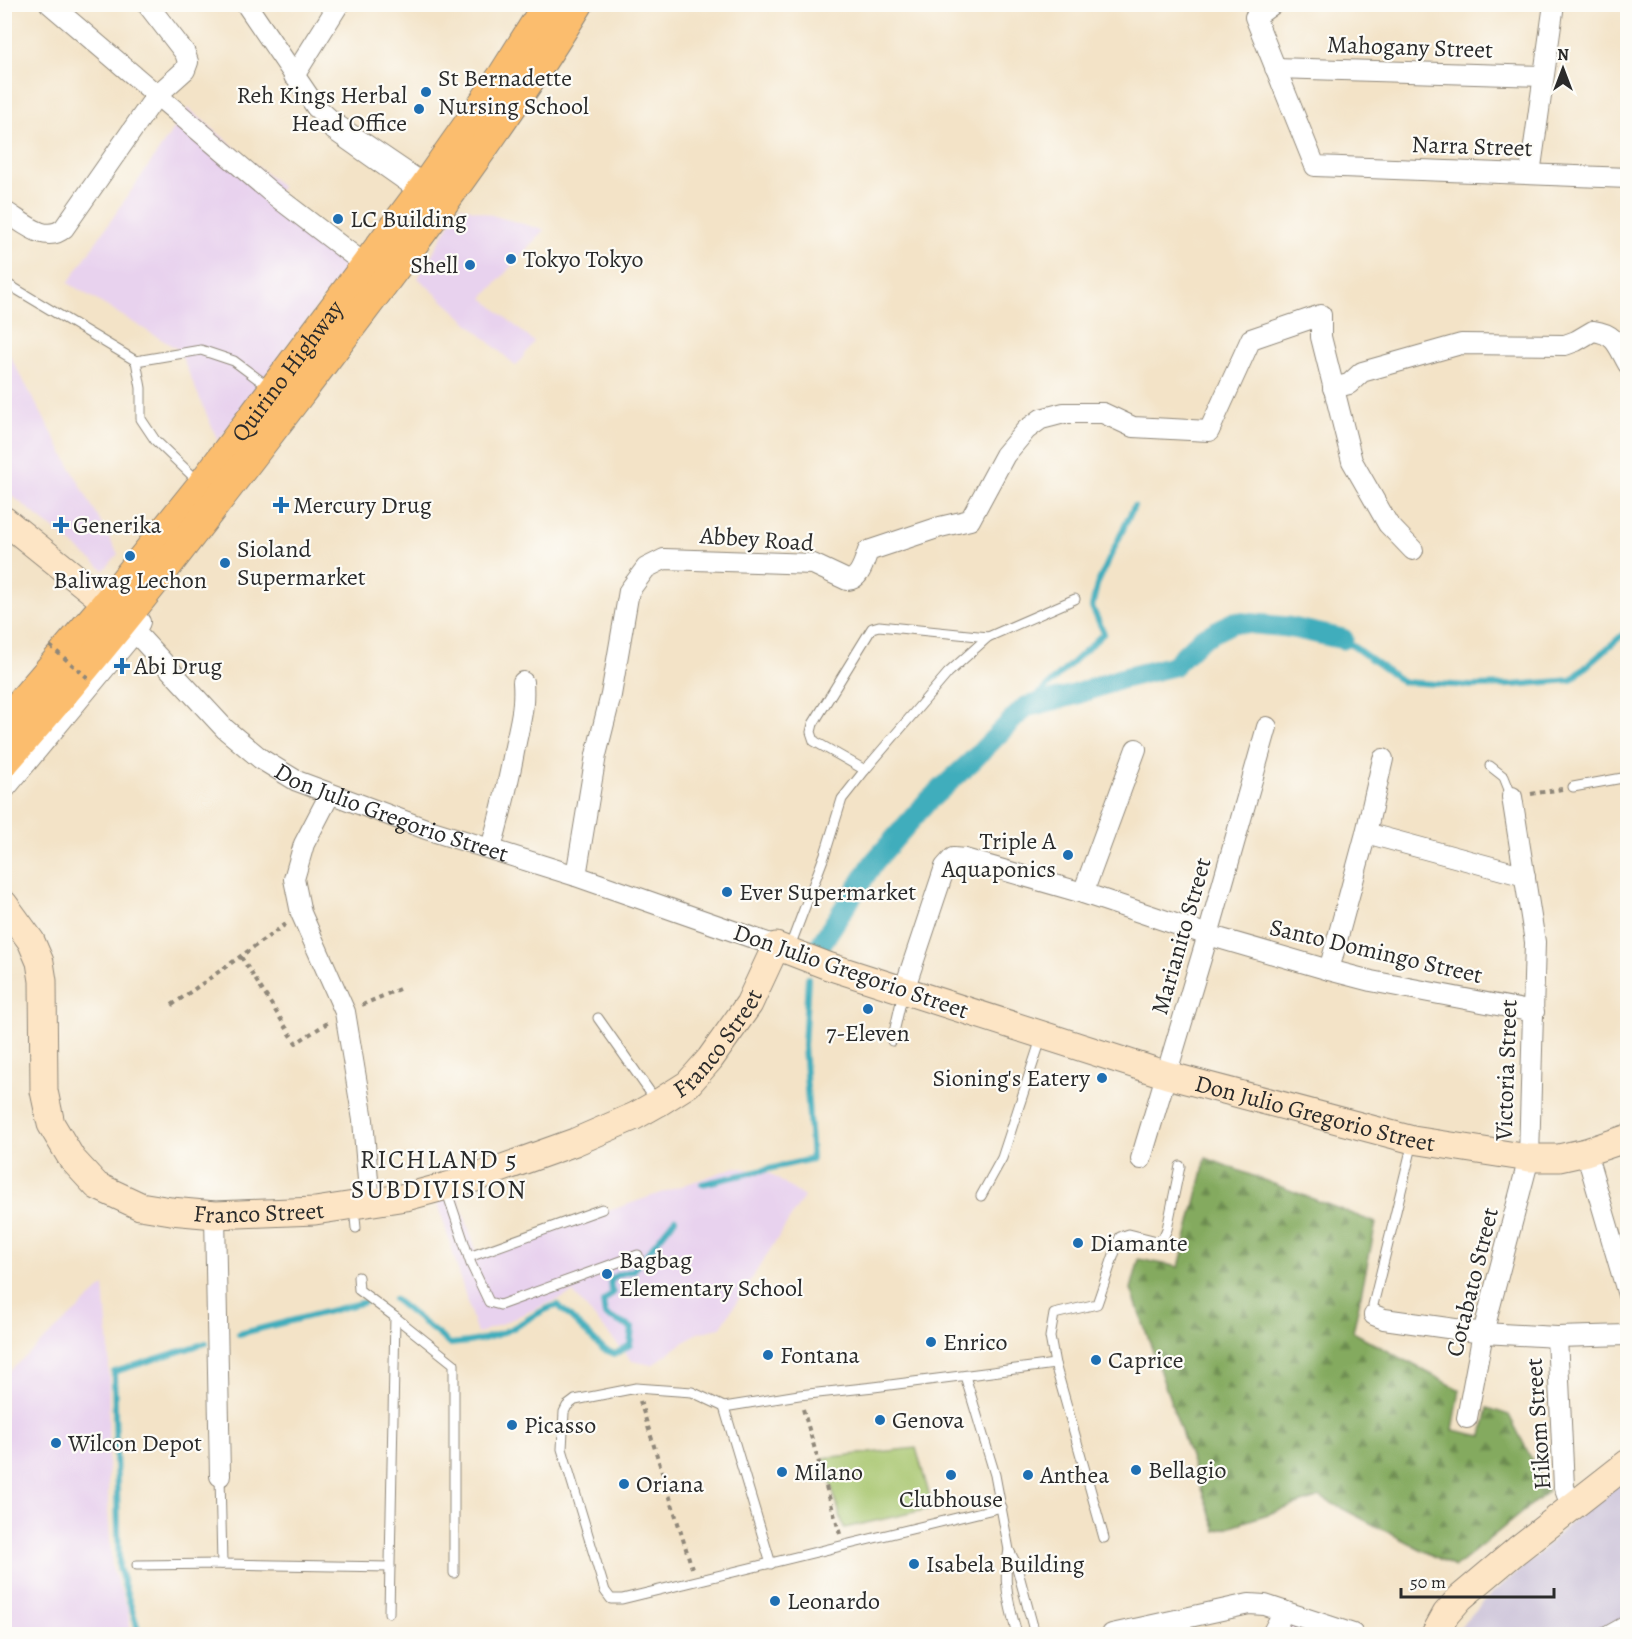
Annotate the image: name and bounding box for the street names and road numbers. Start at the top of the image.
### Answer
street label: Mahogany Street [1326,28,1494,66]
street label: Narra Street [1411,128,1533,164]
street label: Quirino Highway [224,293,351,448]
street label: Abbey Road [698,519,815,559]
street label: Don Julio Gregorio Street [268,755,512,870]
street label: Marianito Street [1143,854,1219,1018]
street label: Santo Domingo Street [1266,911,1486,991]
street label: Don Julio Gregorio Street [729,916,973,1026]
street label: Franco Street [667,984,770,1106]
street label: Victoria Street [1488,999,1524,1142]
street label: Don Julio Gregorio Street [1191,1067,1437,1159]
street label: Franco Street [192,1194,326,1231]
street label: Cotabato Street [1438,1204,1506,1360]
street label: Hikom Street [1517,1357,1559,1491]

